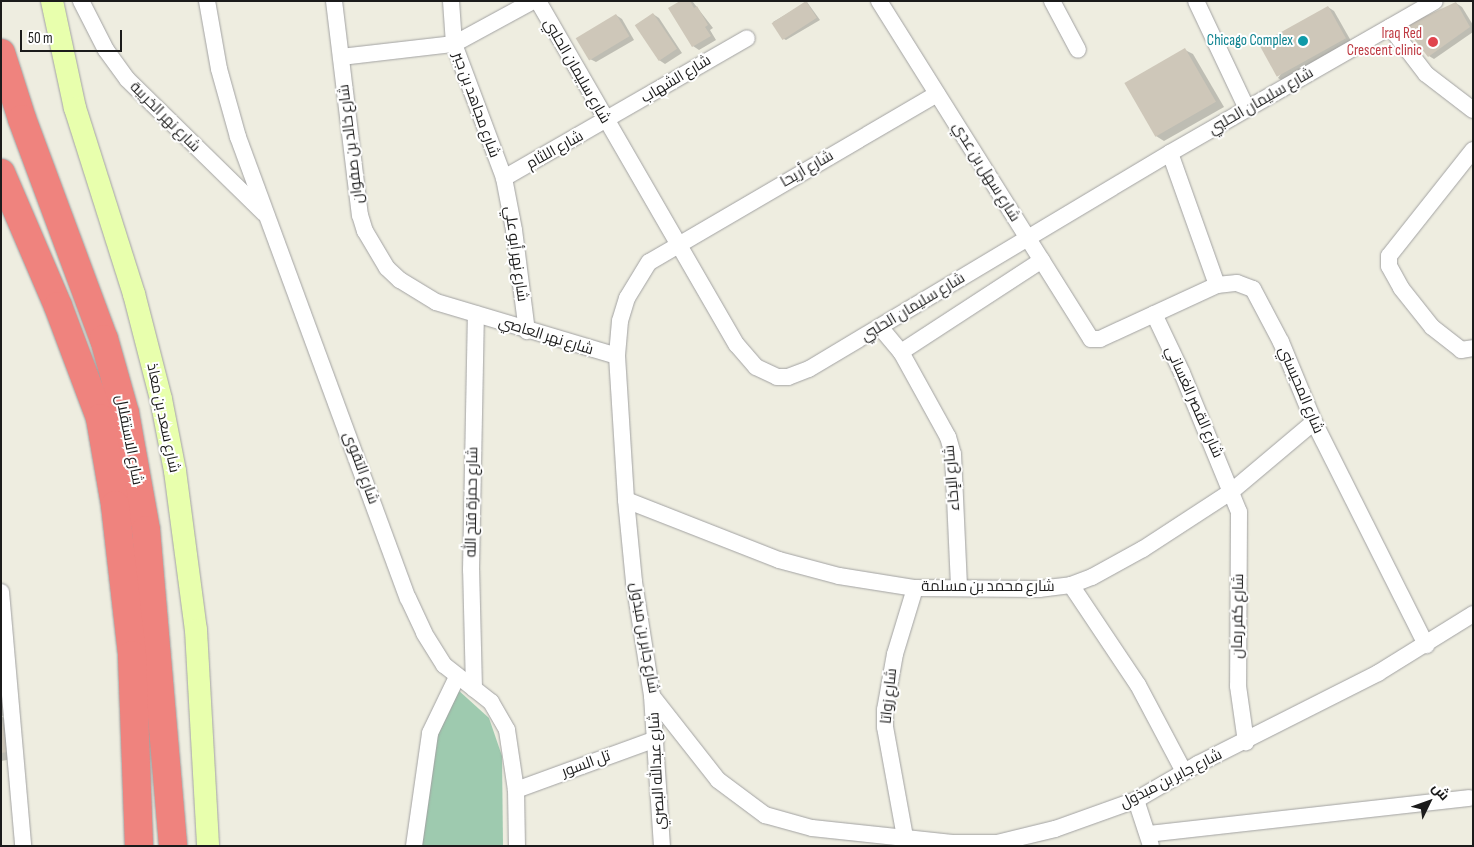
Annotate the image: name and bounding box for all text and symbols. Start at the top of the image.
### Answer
street label: شارع سليمان الحلبي [540,15,614,127]
scale bar [22,20,125,52]
place label: Iraq Red Crescent clinic [1347,24,1422,59]
text: 50 m [28,29,53,48]
place label: Chicago Complex [1207,32,1293,50]
marker: Chicago Complex [1297,35,1309,47]
marker: Iraq Red Crescent clinic [1426,35,1440,49]
street label: شارع مجاهد بن جبر [449,50,503,160]
street label: شارع الشهاب [638,51,714,107]
street label: شارع سليمان الحلبي [1205,64,1317,138]
street label: شارع نهر الخريبة [126,78,204,156]
street label: شارع خالد بن صفوان [335,83,367,205]
street label: شارع سهل بن عدي [948,119,1024,225]
street label: شارع اللثام [523,127,587,173]
street label: شارع أريحا [777,147,837,191]
street label: شارع نهر أبو علي [500,205,532,303]
street label: شارع سليمان الحلبي [858,269,968,345]
street label: شارع نهر العاصي [496,313,596,359]
street label: شارع القصر الغساني [1161,343,1227,461]
street label: شارع المحيسني [1275,344,1327,436]
street label: شارع سعد بن معاذ [143,362,183,474]
street label: شارع الاستقلال [111,393,147,487]
street label: شارع التقوى [340,429,382,507]
street label: شارع الإخاء [940,444,964,512]
street label: شارع حمزة فتح الله [462,447,482,557]
street label: شارع كفر رمان [1228,573,1248,659]
street label: شارع محمد بن مسلمة [921,578,1055,596]
street label: شارع جابر بن مبذول [625,581,663,695]
street label: شارع زواتا [877,667,901,725]
street label: شارع عبدالله البصري [645,712,669,830]
street label: شارع جابر بن مبذول [1117,746,1225,812]
street label: تل السور [559,747,613,781]
north arrow [1404,777,1454,827]
text: ش [1428,779,1453,804]

